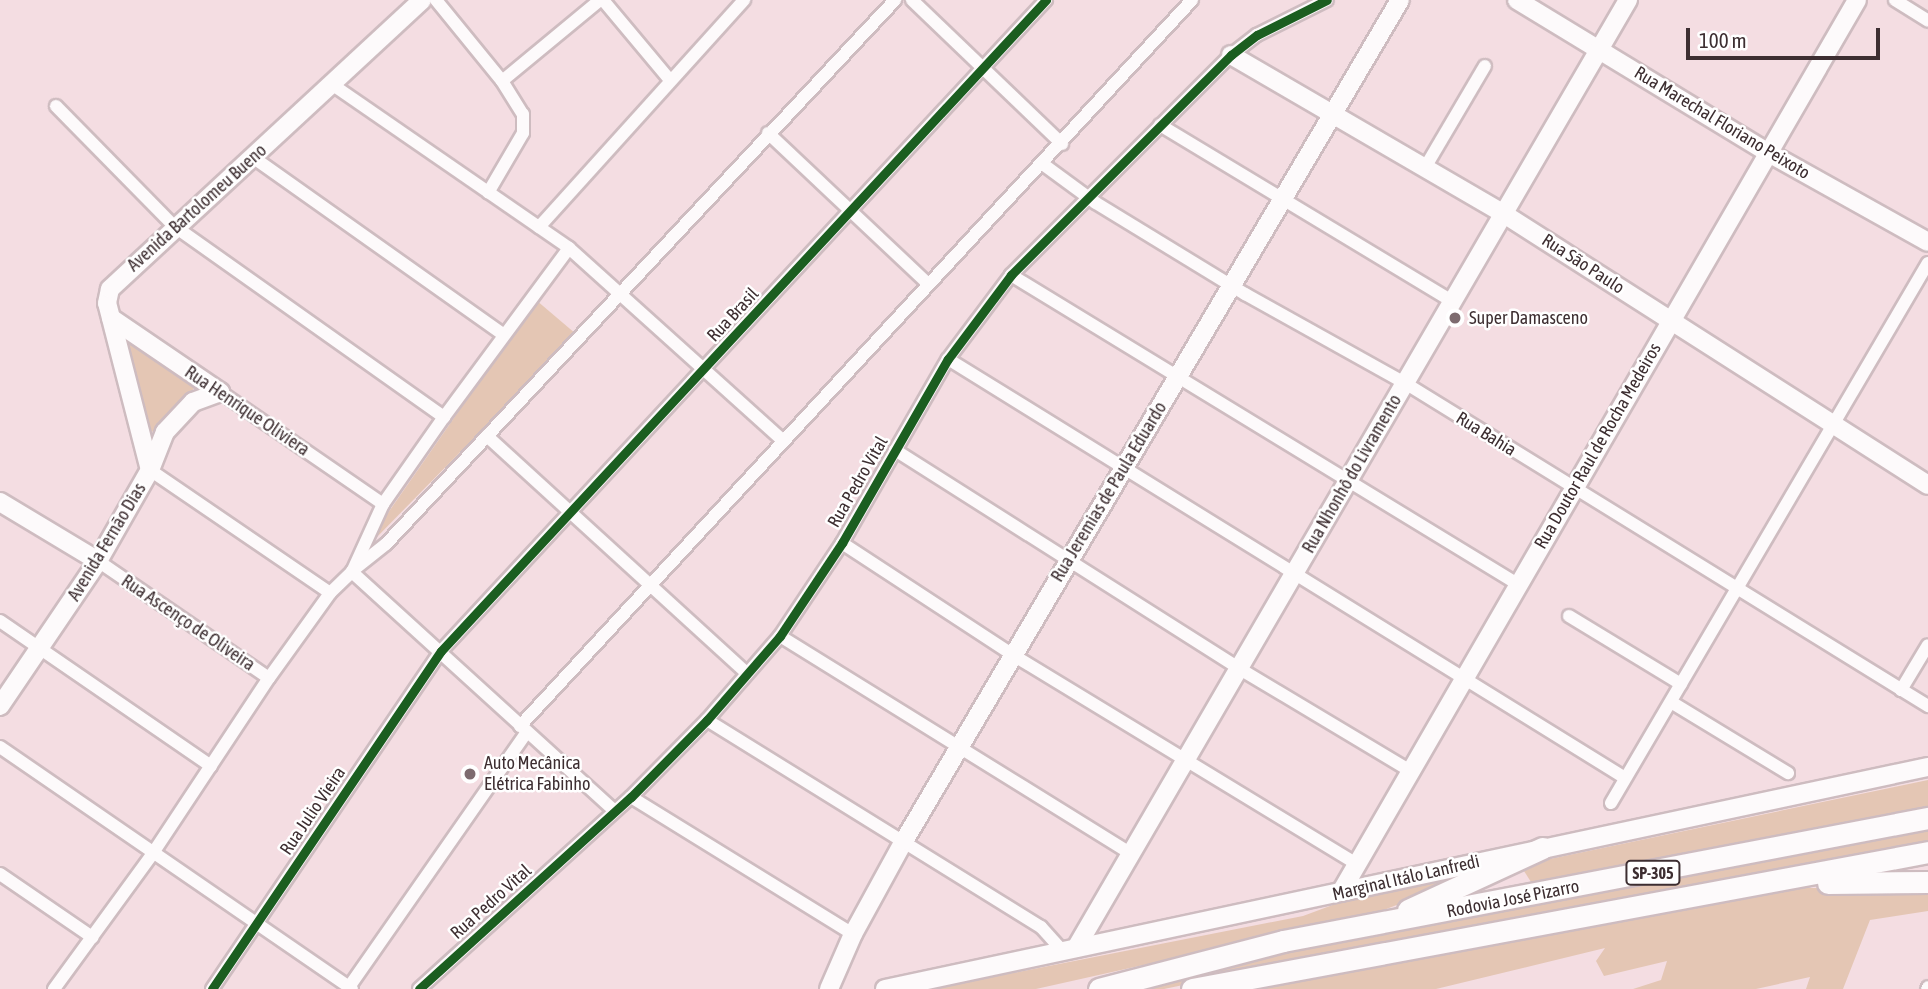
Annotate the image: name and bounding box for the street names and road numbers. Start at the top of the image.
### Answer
street label: Rua Marechal Floriano Peixoto [1630,62,1814,184]
street label: Avenida Bartolomeu Bueno [123,140,271,276]
street label: Rua São Paulo [1538,229,1628,299]
street label: Rua Brasil [703,284,763,346]
street label: Rua Doutor Raul de Rocha Medeiros [1530,339,1666,553]
street label: Rua Henrique Oliviera [181,361,313,461]
street label: Rua Nhonhô do Livramento [1298,391,1406,557]
street label: Rua Jeremias de Paula Eduardo [1047,398,1171,586]
street label: Rua Bahia [1452,407,1520,461]
street label: Rua Pedro Vital [823,433,893,531]
street label: Avenida Fernão Dias [63,479,151,605]
street label: Rua Ascenço de Oliveira [117,570,259,676]
street label: Rua Julio Vieira [276,763,350,859]
street label: Marginal Itálo Lanfredi [1330,851,1482,905]
street label: Rua Pedro Vital [446,860,536,944]
road number: SP-305 [1625,860,1681,886]
street label: Rodovia José Pizarro [1445,876,1581,922]

